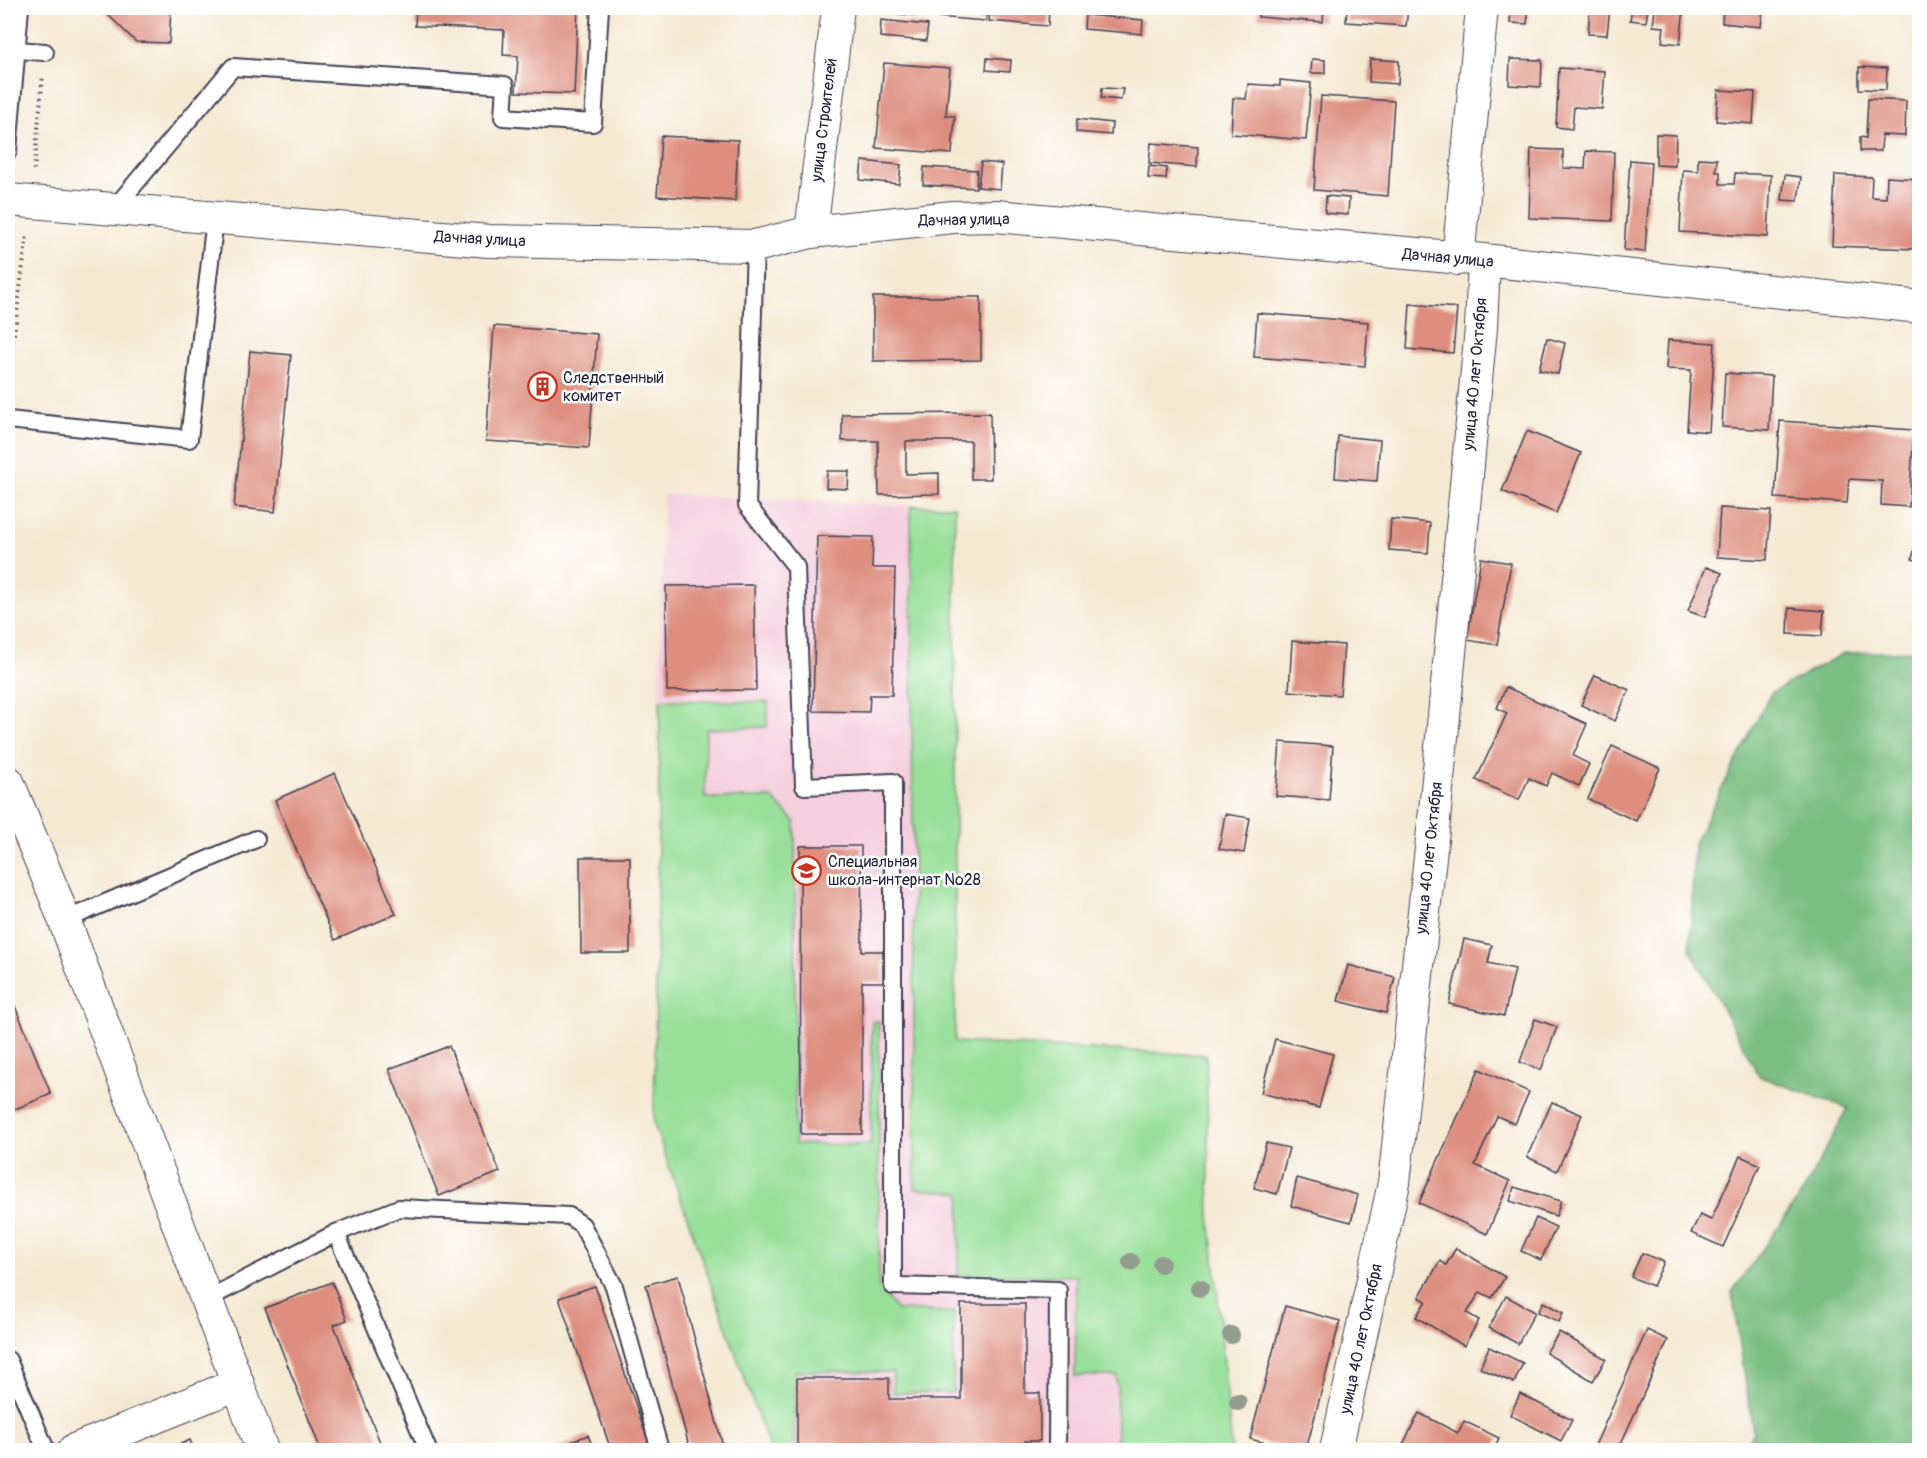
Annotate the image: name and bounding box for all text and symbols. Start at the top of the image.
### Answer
street label: улица Строителей [806,57,842,184]
street label: Дачная улица [917,209,1010,231]
street label: Дачная улица [433,227,526,251]
street label: Дачная улица [1401,244,1494,272]
street label: улица 40 лет Октября [1458,297,1492,452]
place label: Следственный комитет [563,368,664,406]
building icon: Следственный комитет [526,371,558,403]
street label: улица 40 лет Октября [1411,781,1447,936]
place label: Специальная школа-интернат №28 [828,852,981,890]
school or university icon: Специальная школа-интернат №28 [791,855,823,887]
street label: улица 40 лет Октября [1335,1262,1387,1417]

